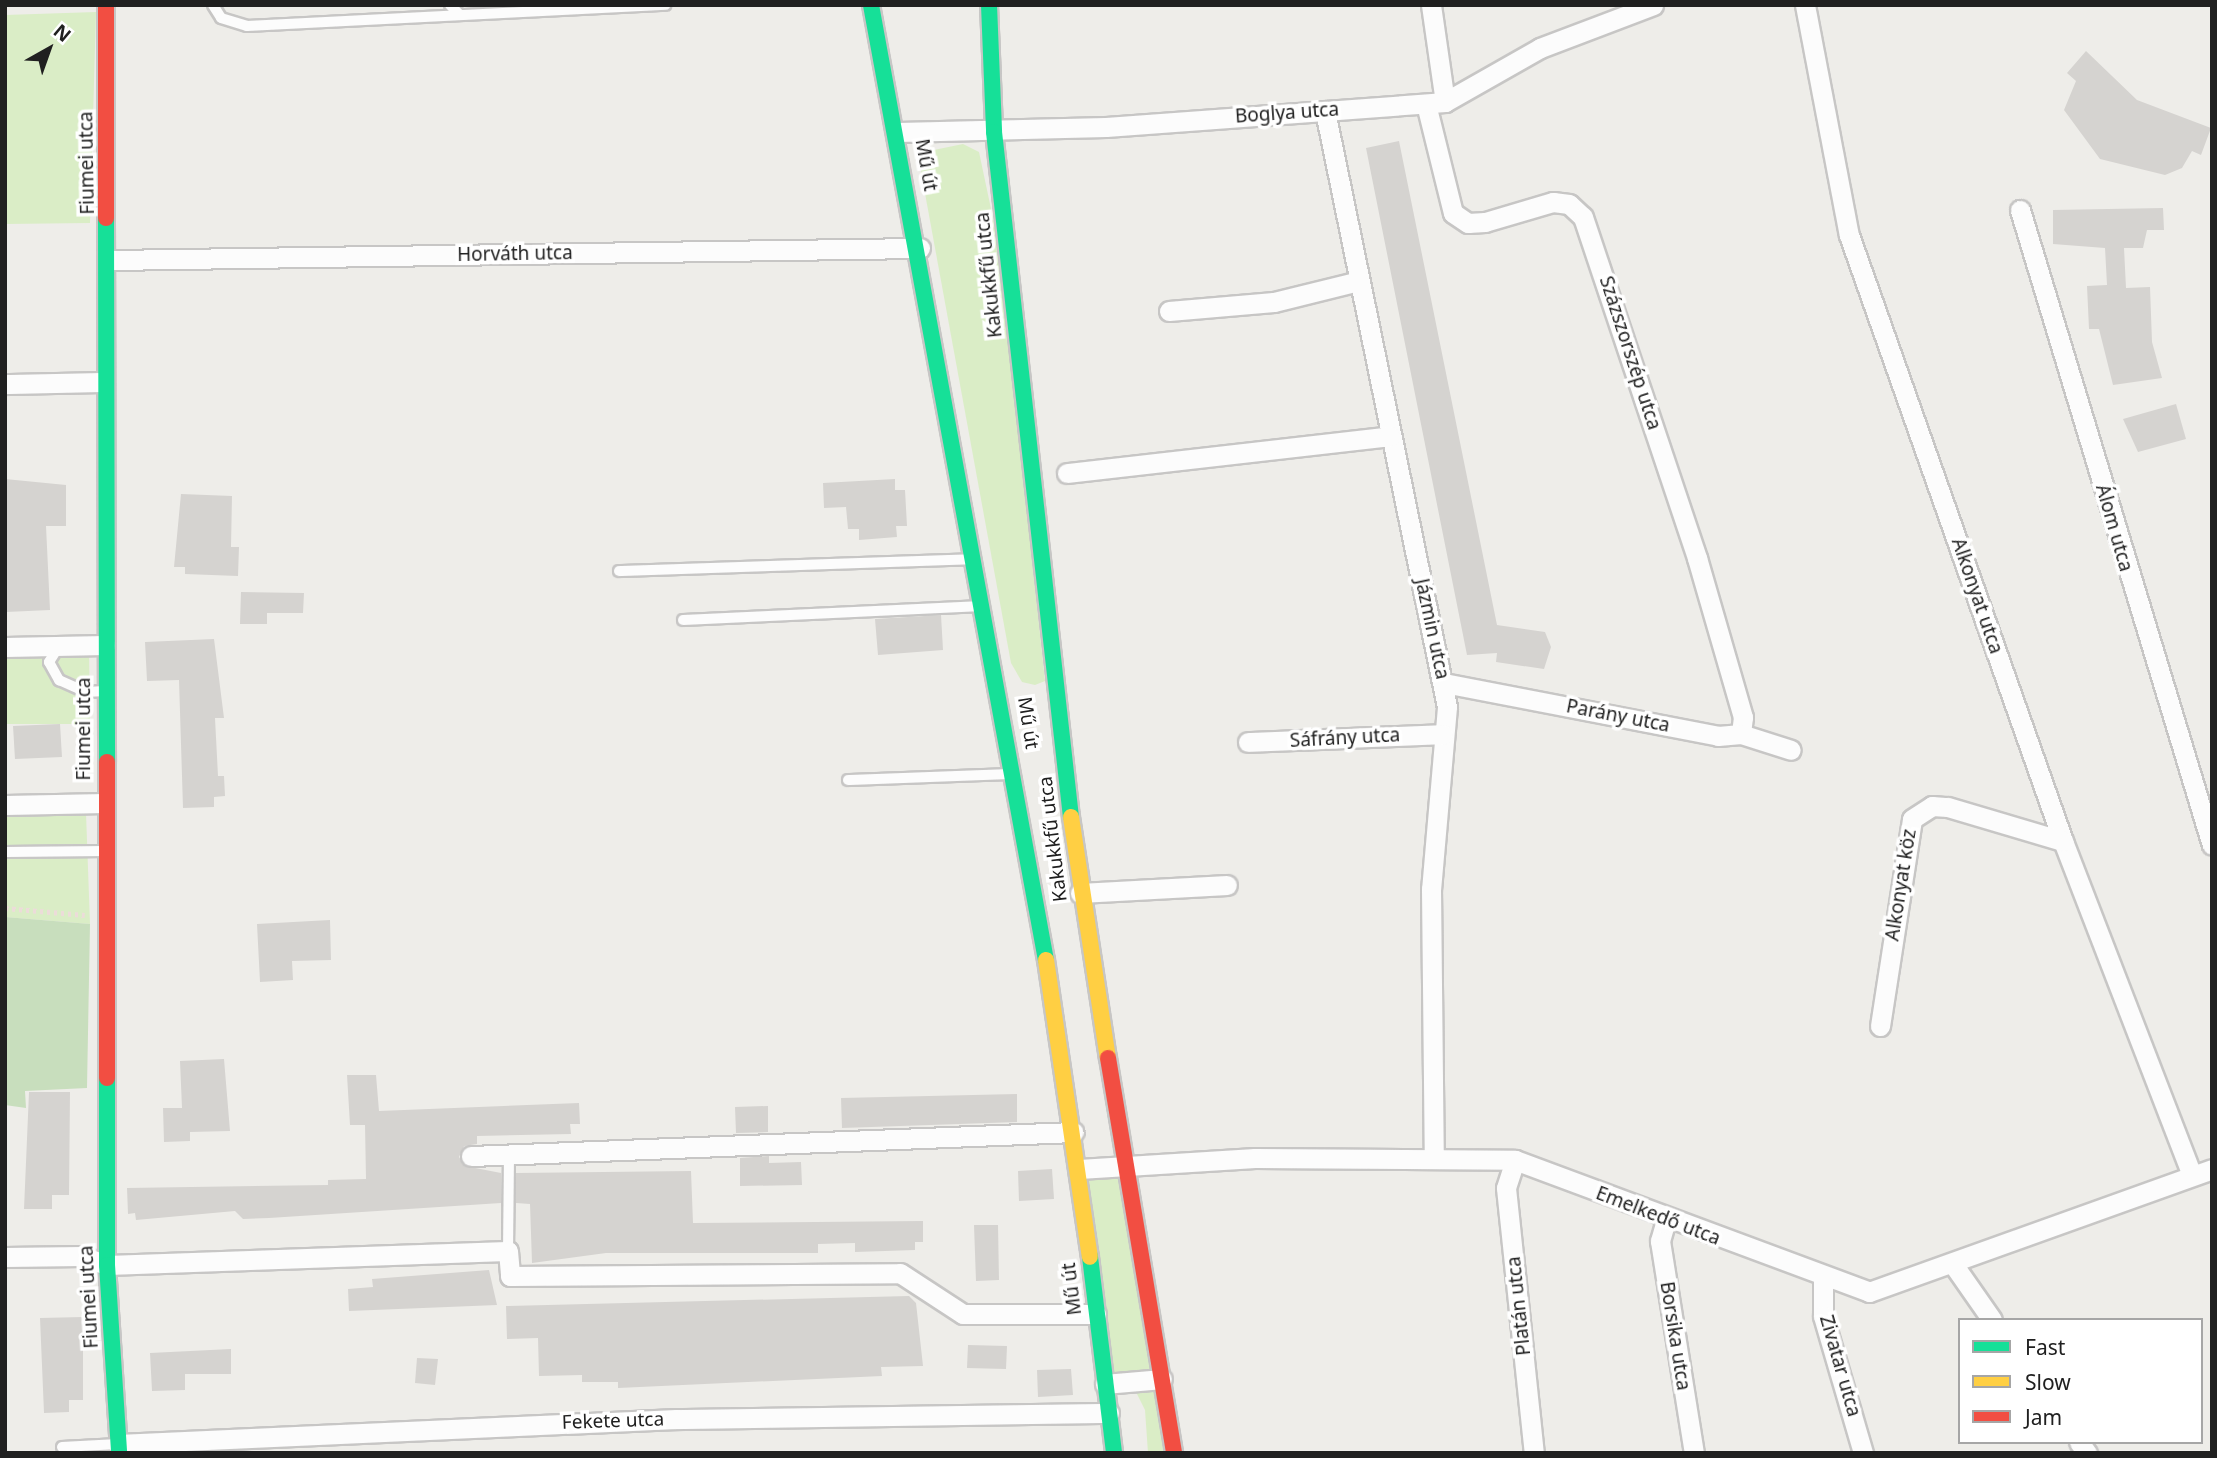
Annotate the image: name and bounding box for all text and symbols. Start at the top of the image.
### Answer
north arrow [14,14,84,84]
text: N [48,18,77,48]
street label: Boglya utca [1234,98,1340,128]
street label: Fiumei utca [75,111,99,215]
street label: Mű út [910,137,942,193]
street label: Kakukkfű utca [971,211,1007,339]
street label: Horváth utca [457,242,573,266]
street label: Százszorszép utca [1594,273,1666,433]
street label: Álom utca [2091,482,2137,574]
street label: Alkonyat utca [1947,535,2007,657]
street label: Jázmin utca [1410,576,1454,682]
street label: Fiumei utca [73,677,95,781]
street label: Mű út [1013,695,1043,751]
street label: Parány utca [1564,695,1672,737]
street label: Sáfrány utca [1289,724,1401,752]
street label: Kakukkfű utca [1034,775,1072,903]
street label: Alkonyat köz [1881,827,1921,943]
street label: Emelkedő utca [1593,1182,1723,1250]
street label: Fiumei utca [75,1245,103,1349]
street label: Platán utca [1502,1255,1536,1357]
street label: Mű út [1057,1262,1087,1316]
street label: Borsika utca [1655,1280,1695,1392]
street label: Zivatar utca [1815,1313,1865,1419]
legend [1958,1318,2203,1444]
text: Fast [2025,1333,2065,1361]
text: Slow [2025,1368,2071,1396]
text: Jam [2025,1403,2062,1431]
street label: Fekete utca [561,1408,665,1434]

